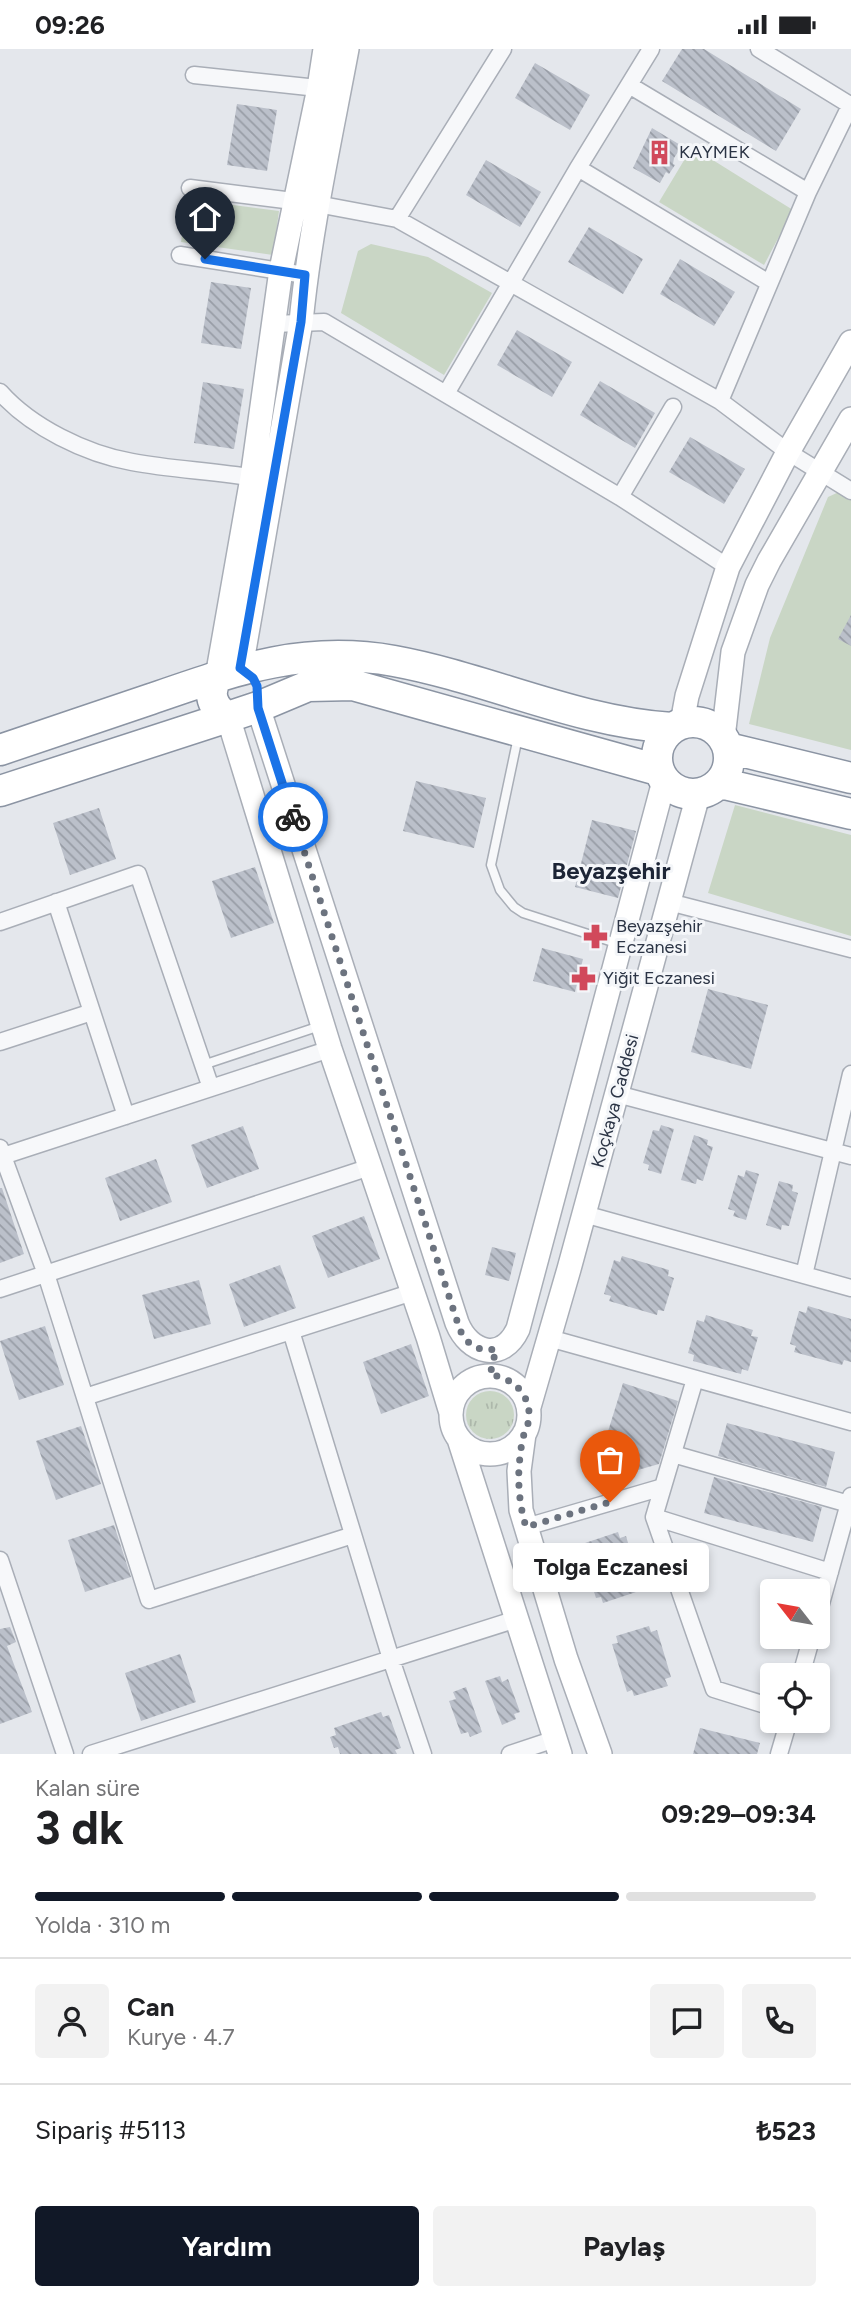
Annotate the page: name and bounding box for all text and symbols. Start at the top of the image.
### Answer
text: 09:26 [35,9,105,41]
building icon: KAYMEK [645,138,673,166]
place label: KAYMEK [679,141,750,163]
pin [175,187,235,259]
icon: home [186,198,224,236]
courier [258,782,328,852]
icon: bike [274,798,312,836]
district label: Beyazşehir [551,856,671,885]
place label: Beyazşehir Eczanesi [616,915,702,958]
pharmacy icon: Beyazşehir Eczanesi [582,922,610,950]
pharmacy icon: Yiğit Eczanesi [569,964,597,992]
place label: Yiğit Eczanesi [603,967,715,989]
street label: Koçkaya Caddesi [587,1032,643,1170]
pin [580,1430,640,1502]
icon: bag [591,1441,629,1479]
callout: Tolga Eczanesi [512,1544,708,1593]
text: Tolga Eczanesi [534,1553,688,1581]
north arrow [760,1579,830,1649]
map controls [760,1579,830,1733]
button: locate [760,1663,830,1733]
text: Kalan süre [35,1774,140,1802]
text: 09:29–09:34 [661,1798,816,1830]
text: 3 dk [35,1800,124,1856]
text: Yolda · 310 m [35,1911,170,1939]
button: person [35,1984,109,2058]
button: chat [650,1984,724,2058]
button: phone [742,1984,816,2058]
text: Can [127,1991,174,2023]
text: Kurye · 4.7 [127,2023,235,2051]
text: Sipariş #5113 [35,2114,186,2146]
text: ₺523 [757,2115,816,2147]
button: Yardım [35,2206,419,2286]
button: Paylaş [433,2206,816,2286]

